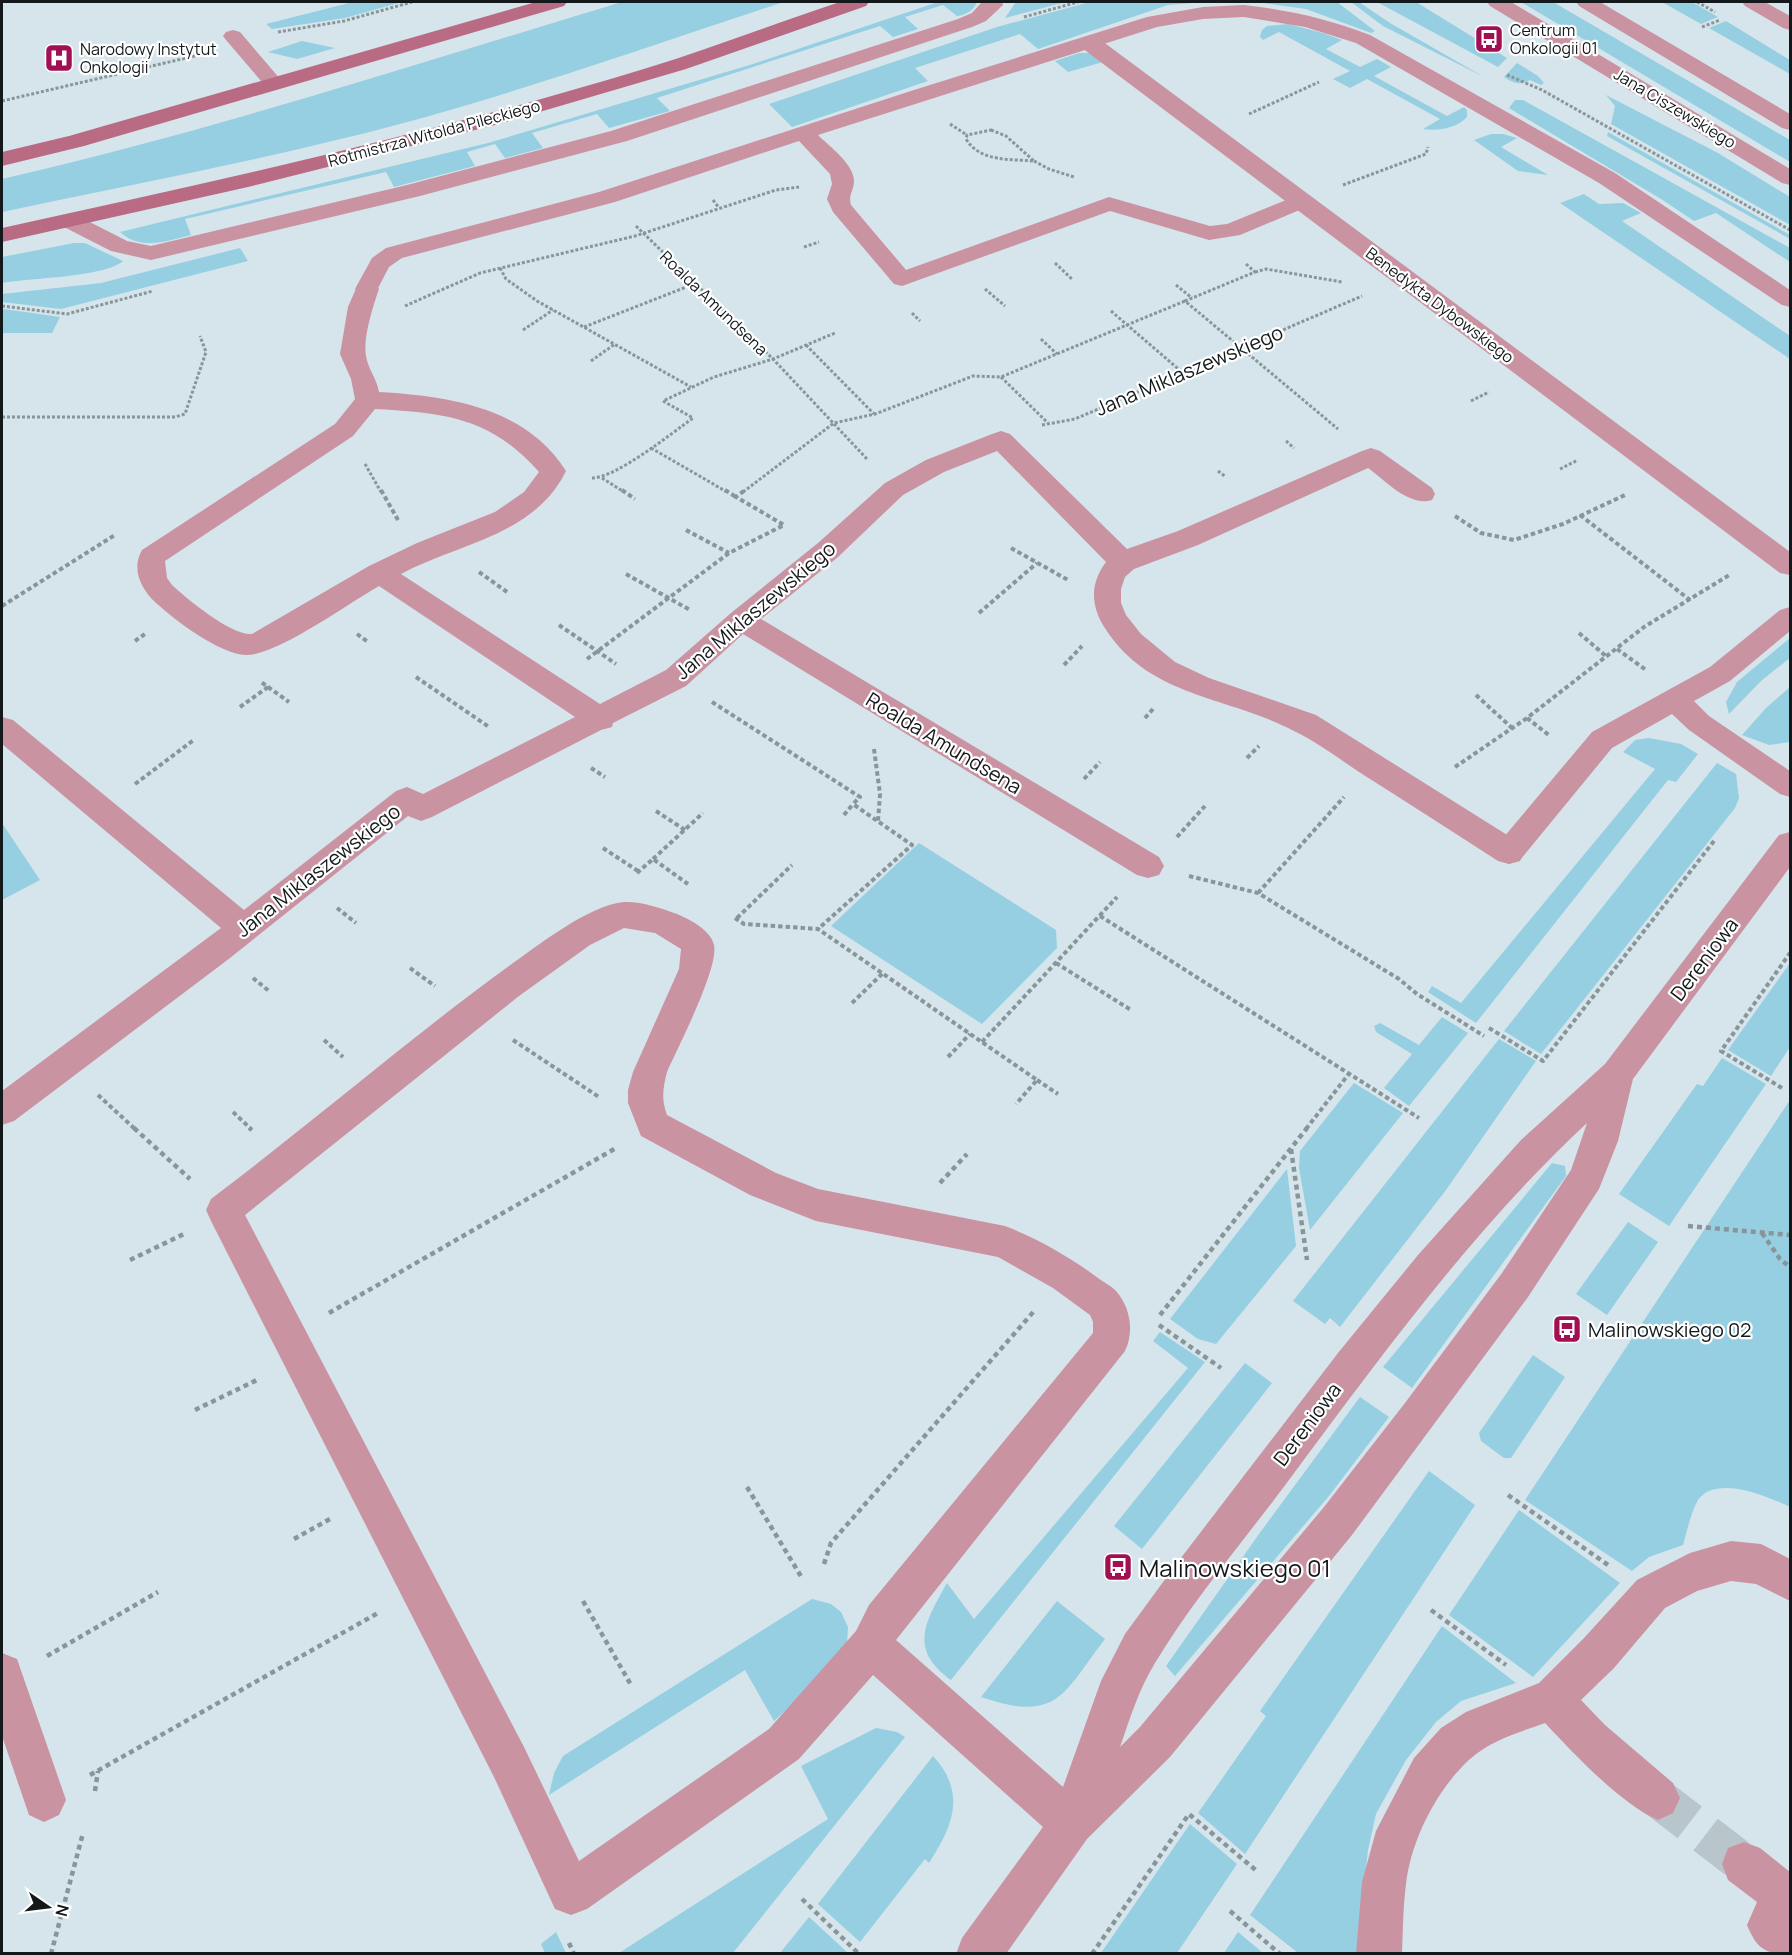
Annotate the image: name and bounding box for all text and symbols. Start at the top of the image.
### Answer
place label: Centrum Onkologii 01 [1510,19,1598,59]
bus stop icon: Centrum Onkologii 01 [1473,23,1505,55]
place label: Narodowy Instytut Onkologii [80,38,217,78]
hospital icon: Narodowy Instytut Onkologii [43,42,75,74]
street label: Jana Ciszewskiego [1610,63,1740,153]
street label: Rotmistrza Witolda Pileckiego [326,94,542,172]
street label: Benedykta Dybowskiego [1361,242,1519,368]
street label: Roalda Amundsena [655,246,773,360]
street label: Jana Miklaszewskiego [1091,318,1287,422]
street label: Jana Miklaszewskiego [669,535,841,685]
street label: Roalda Amundsena [861,686,1027,800]
street label: Jana Miklaszewskiego [230,797,406,943]
street label: Dereniowa [1664,912,1744,1006]
bus stop icon: Malinowskiego 02 [1551,1313,1583,1345]
place label: Malinowskiego 02 [1588,1316,1752,1343]
street label: Dereniowa [1267,1377,1347,1471]
bus stop icon: Malinowskiego 01 [1102,1551,1134,1583]
place label: Malinowskiego 01 [1139,1551,1331,1584]
north arrow [18,1877,78,1937]
text: N [50,1902,75,1919]

